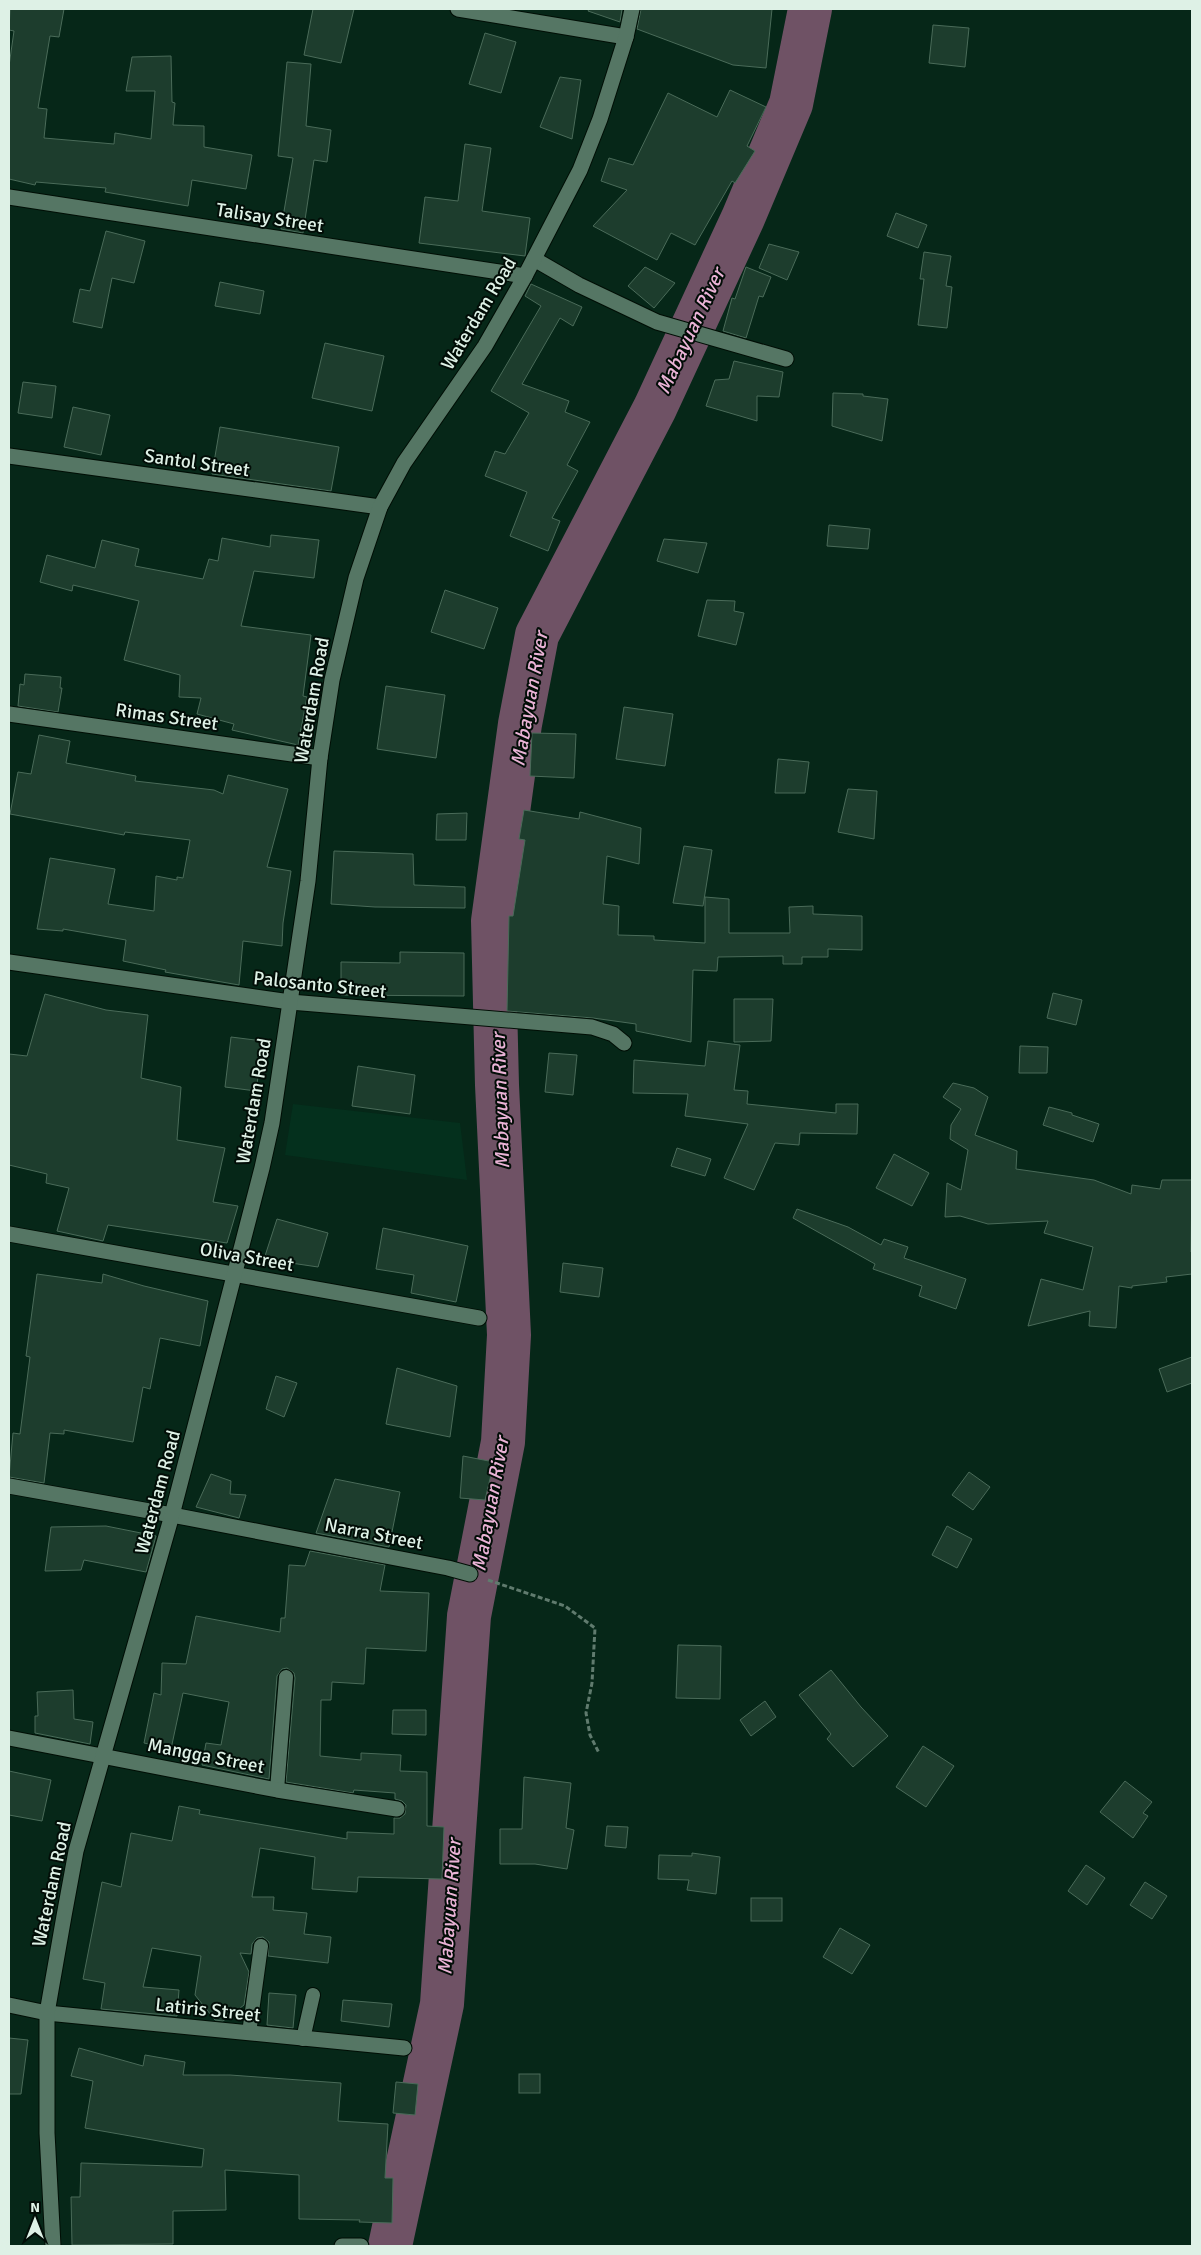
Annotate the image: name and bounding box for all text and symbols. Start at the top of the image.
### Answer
street label: Talisay Street [214,198,326,238]
street label: Waterdam Road [436,253,522,374]
water label: Mabayuan River [650,262,732,398]
street label: Santol Street [143,444,251,482]
water label: Mabayuan River [505,627,554,768]
street label: Waterdam Road [289,635,335,765]
street label: Rimas Street [114,698,220,736]
street label: Palosanto Street [252,966,388,1004]
water label: Mabayuan River [486,1030,515,1169]
street label: Waterdam Road [231,1036,277,1166]
street label: Oliva Street [198,1237,296,1277]
street label: Waterdam Road [130,1428,186,1557]
water label: Mabayuan River [466,1432,515,1573]
street label: Narra Street [323,1513,425,1555]
street label: Mangga Street [145,1733,267,1779]
street label: Waterdam Road [27,1819,77,1949]
water label: Mabayuan River [432,1836,467,1976]
street label: Latiris Street [154,1993,262,2027]
north arrow [10,2195,60,2245]
text: N [30,2199,40,2216]

